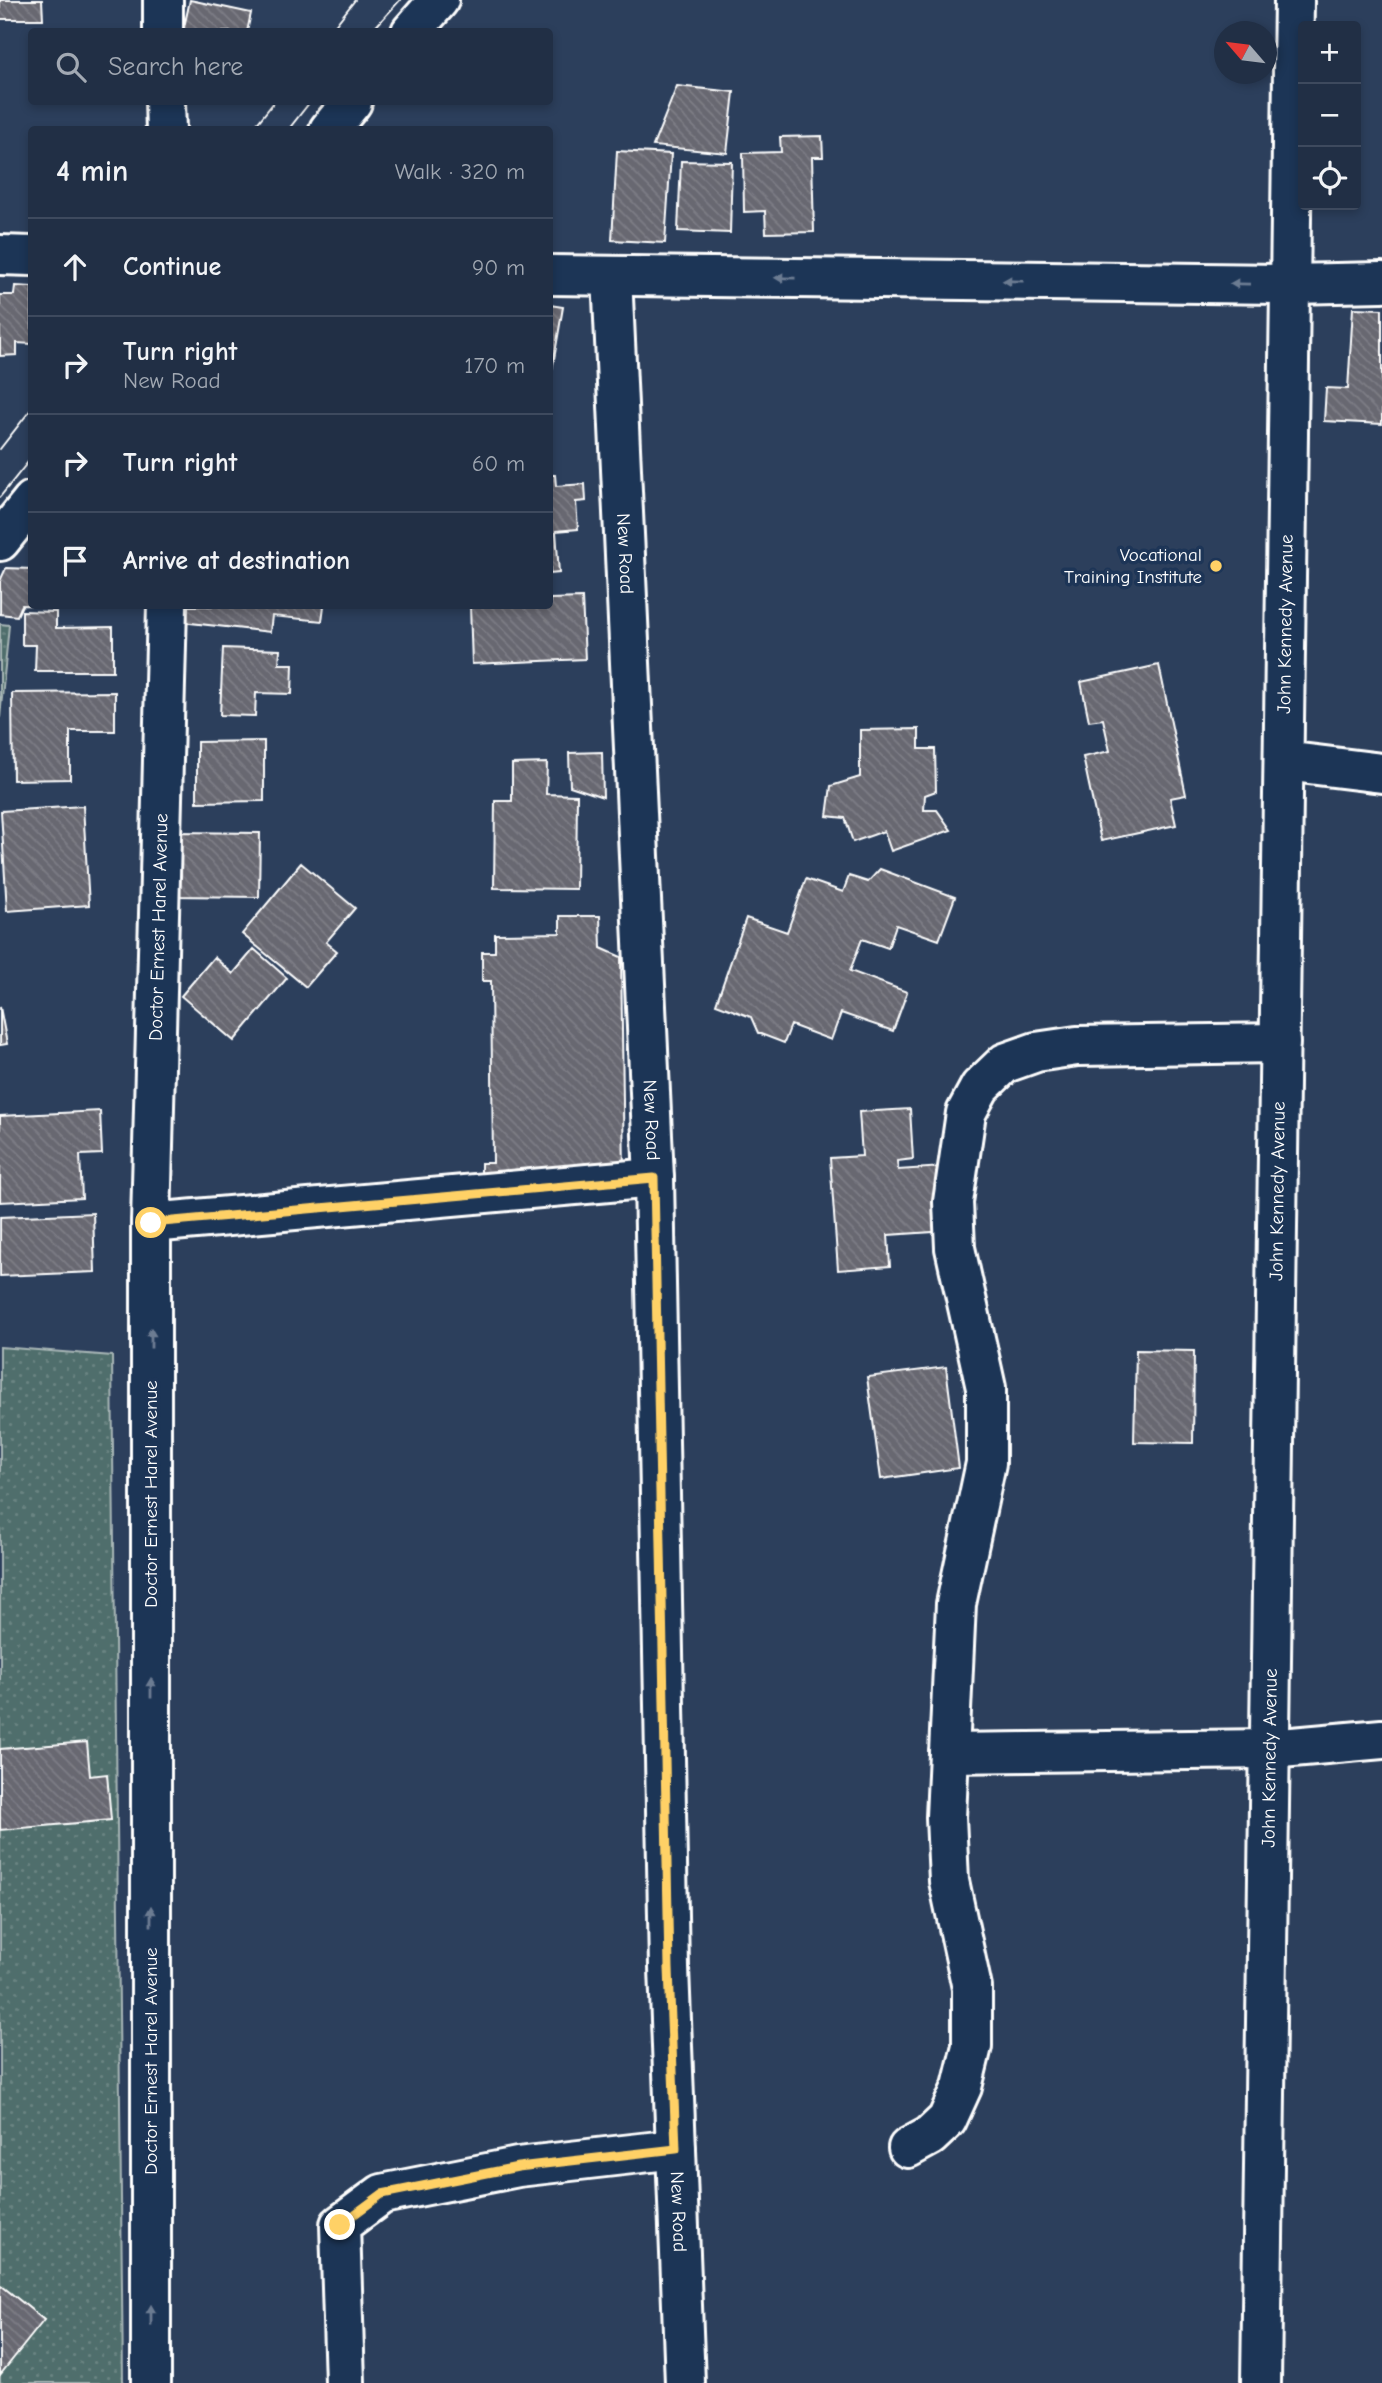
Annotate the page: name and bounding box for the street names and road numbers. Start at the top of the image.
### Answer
street label: New Road [612,513,638,595]
street label: John Kennedy Avenue [1273,534,1298,714]
street label: Doctor Ernest Harel Avenue [145,813,173,1041]
street label: New Road [638,1079,664,1161]
street label: John Kennedy Avenue [1265,1101,1290,1281]
street label: Doctor Ernest Harel Avenue [140,1380,162,1608]
street label: John Kennedy Avenue [1257,1668,1282,1848]
street label: Doctor Ernest Harel Avenue [140,1947,162,2175]
street label: New Road [666,2171,691,2253]

